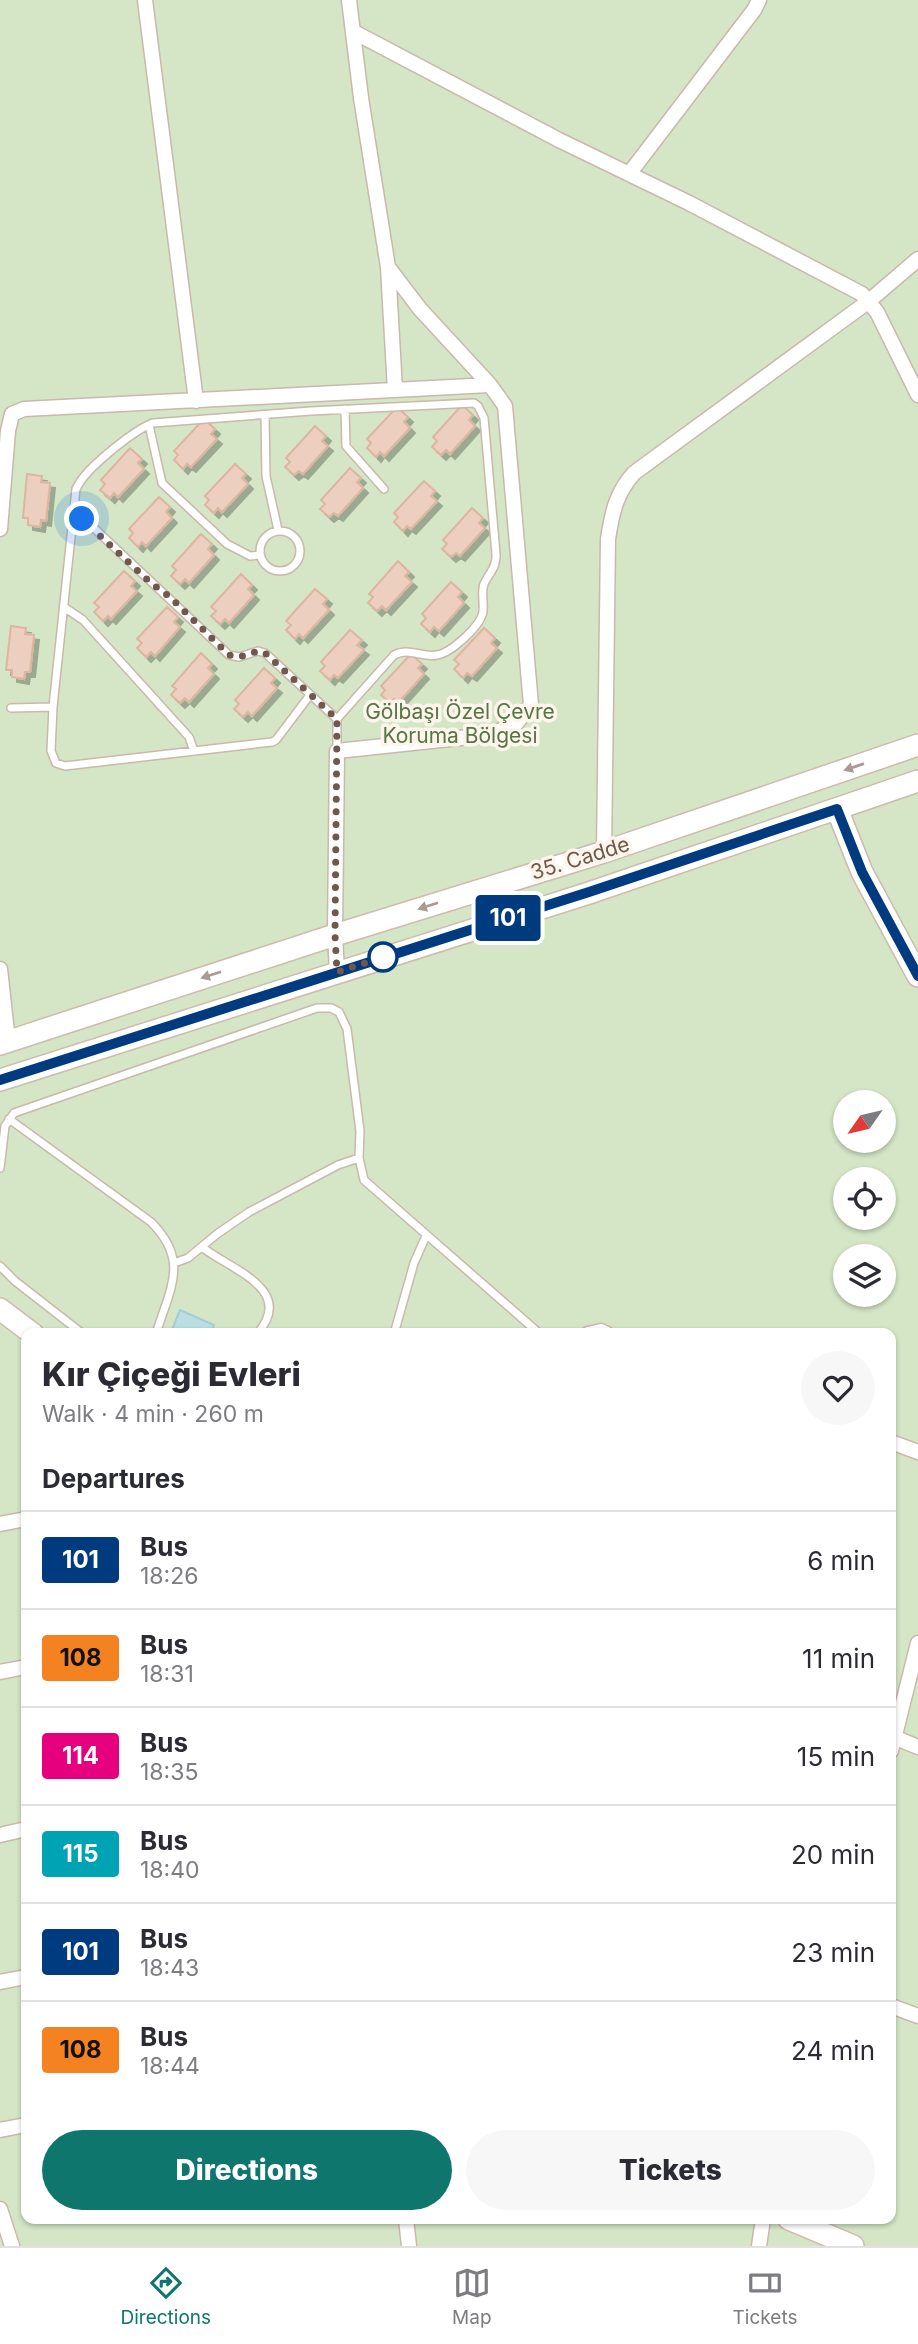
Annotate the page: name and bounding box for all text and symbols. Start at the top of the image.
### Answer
your location [64,501,99,536]
park label: Gölbaşı Özel Çevre Koruma Bölgesi [365,699,555,748]
one-way arrow [843,762,864,773]
street label: 35. Cadde [527,831,633,885]
line badge: 101 [468,895,548,941]
one-way arrow [417,901,438,912]
text: 101 [490,903,526,932]
unlabelled marker [368,942,398,972]
one-way arrow [200,971,221,981]
north arrow [833,1090,896,1153]
map controls [833,1090,896,1307]
button: locate [833,1167,896,1230]
button: layers [833,1244,896,1307]
button: heart [801,1351,875,1425]
text: Kır Çiçeği Evleri [42,1354,301,1394]
text: Walk · 4 min · 260 m [42,1400,264,1428]
text: Departures [42,1463,185,1494]
text: Bus [140,1531,188,1562]
text: 101 [62,1545,99,1574]
text: 6 min [807,1545,875,1576]
text: 18:26 [140,1562,199,1590]
text: Bus [140,1629,188,1660]
text: 108 [59,1643,102,1672]
text: 11 min [802,1643,875,1674]
text: 18:31 [140,1660,194,1688]
text: Bus [140,1727,188,1758]
text: 114 [62,1741,99,1770]
text: 15 min [797,1741,875,1772]
text: 18:35 [140,1758,198,1786]
text: Bus [140,1825,188,1856]
text: 115 [62,1839,99,1868]
text: 20 min [791,1839,875,1870]
text: 18:40 [140,1856,200,1884]
text: Bus [140,1923,188,1954]
text: 101 [62,1937,99,1966]
text: 23 min [791,1937,875,1968]
text: 18:43 [140,1954,199,1982]
text: Bus [140,2021,188,2052]
text: 108 [59,2035,102,2064]
text: 24 min [791,2035,875,2066]
text: 18:44 [140,2052,200,2080]
button: Directions [42,2130,452,2210]
button: Tickets [466,2130,875,2210]
tab: Directions [121,2264,211,2329]
tab: Map [452,2264,492,2329]
tab: Tickets [733,2264,797,2329]

